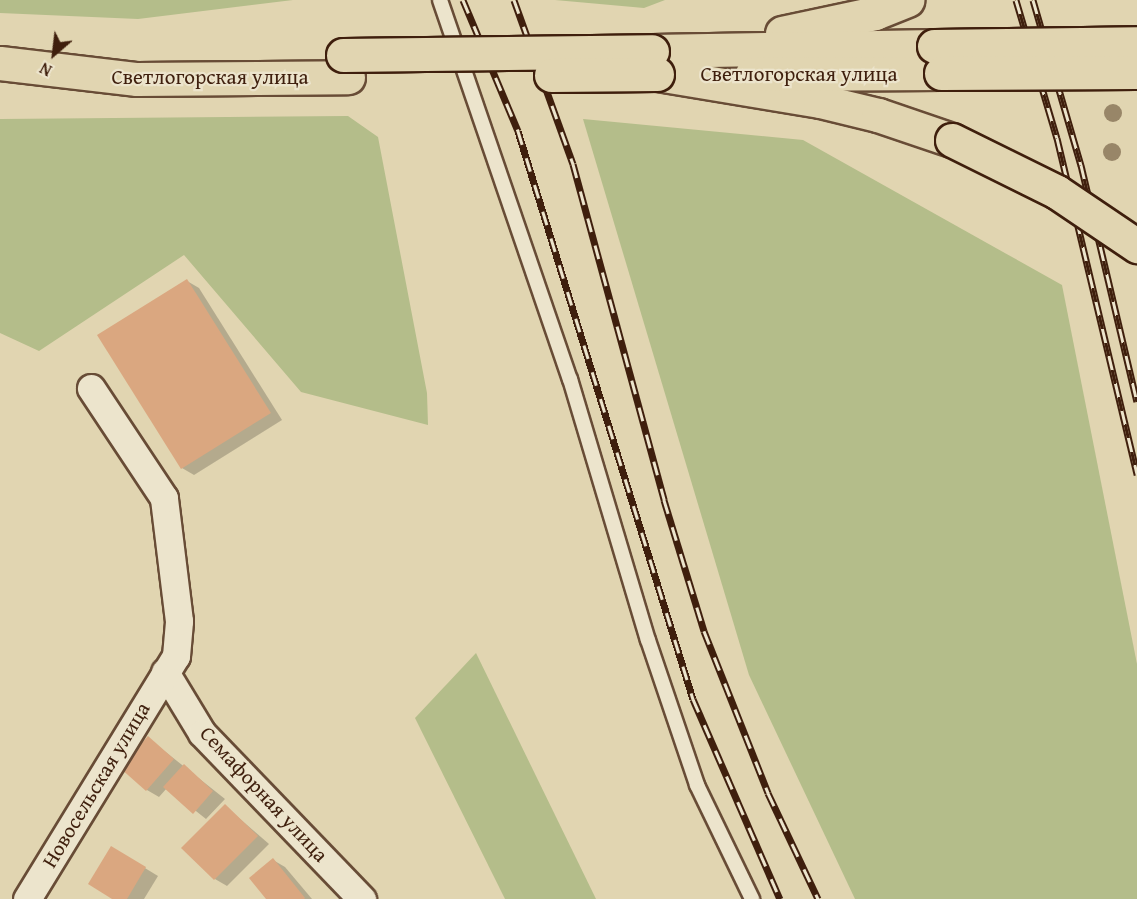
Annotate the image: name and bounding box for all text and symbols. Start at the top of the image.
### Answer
north arrow [24,24,84,84]
text: N [35,57,56,83]
street label: Светлогорская улица [700,61,898,87]
street label: Светлогорская улица [111,64,309,90]
street label: Новосельская улица [37,698,155,872]
street label: Семафорная улица [195,721,333,867]

